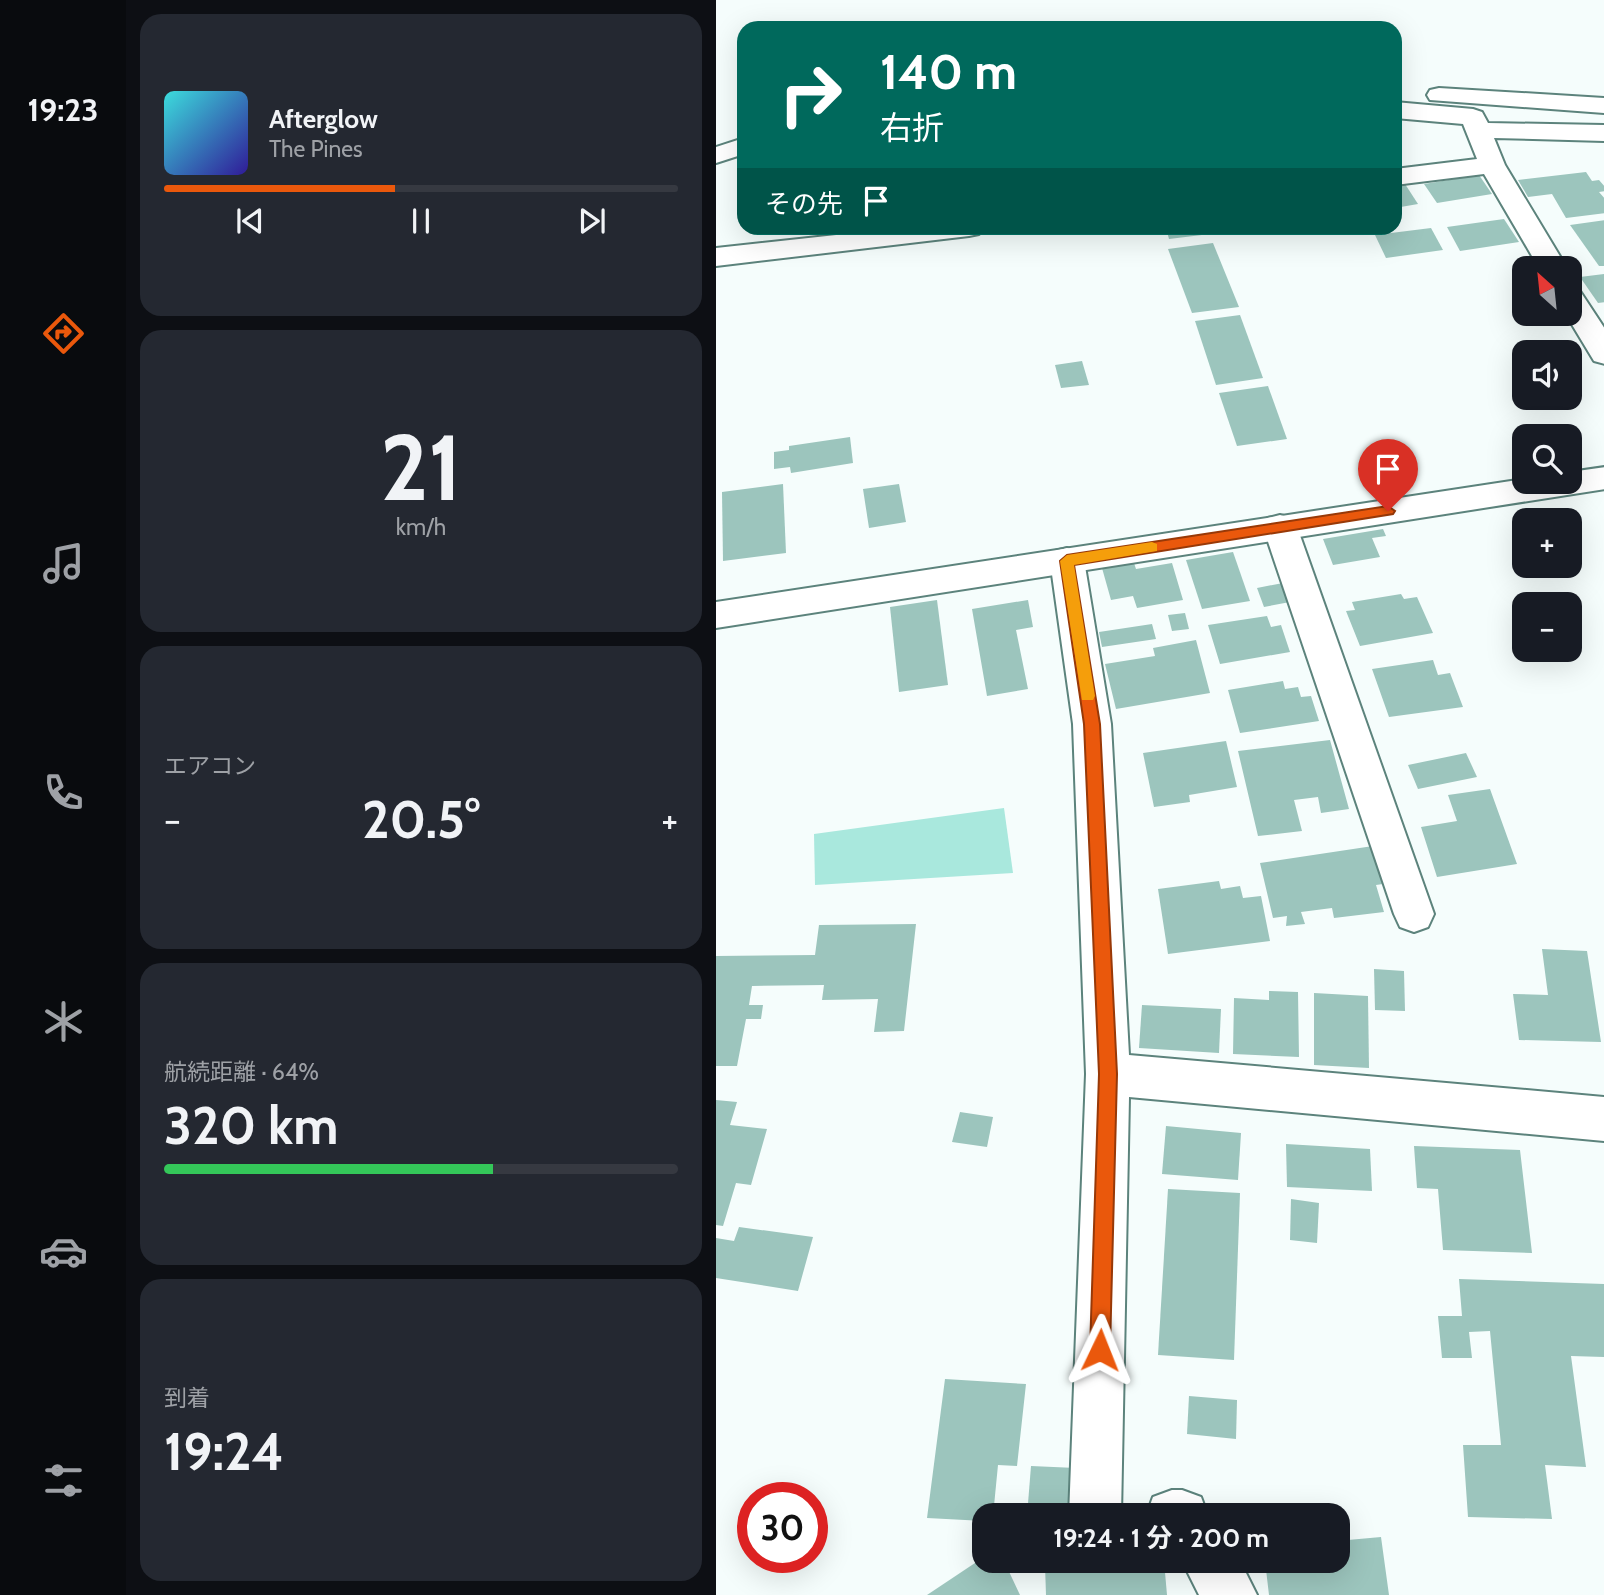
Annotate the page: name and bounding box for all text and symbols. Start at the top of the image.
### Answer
text: 140 m [880,42,1017,101]
icon: right [765,49,856,140]
text: 19:23 [27,90,99,129]
text: Afterglow [269,103,378,135]
text: 右折 [880,108,944,147]
text: The Pines [269,135,363,163]
icon: arrive [857,182,895,220]
text: その先 [765,188,843,220]
icon: previous [231,202,269,240]
icon: pause [402,202,440,240]
icon: next [573,202,611,240]
north arrow [1512,256,1582,326]
map controls [1512,256,1582,662]
icon: directions [39,309,88,358]
button: sound [1512,340,1582,410]
text: 21 [380,412,462,523]
button: search [1512,424,1582,494]
pin [1358,439,1418,511]
icon: arrive [1369,450,1407,488]
button: + [1512,508,1582,578]
text: km/h [396,513,446,541]
icon: music [39,539,88,588]
button: − [1512,592,1582,662]
text: エアコン [164,752,256,780]
icon: phone [39,768,88,817]
text: 20.5° [362,788,480,851]
text: − [164,796,181,843]
text: + [661,796,678,843]
icon: climate [39,997,88,1046]
text: 航続距離 · 64% [164,1058,319,1086]
text: 320 km [164,1094,338,1157]
icon: car [39,1227,88,1276]
position arrow [1063,1313,1137,1387]
text: 到着 [164,1384,210,1412]
text: 19:24 [164,1420,284,1483]
icon: filters [39,1456,88,1505]
speed limit sign: 30 [737,1482,828,1573]
text: 19:24 · 1 分 · 200 m [1053,1522,1269,1554]

